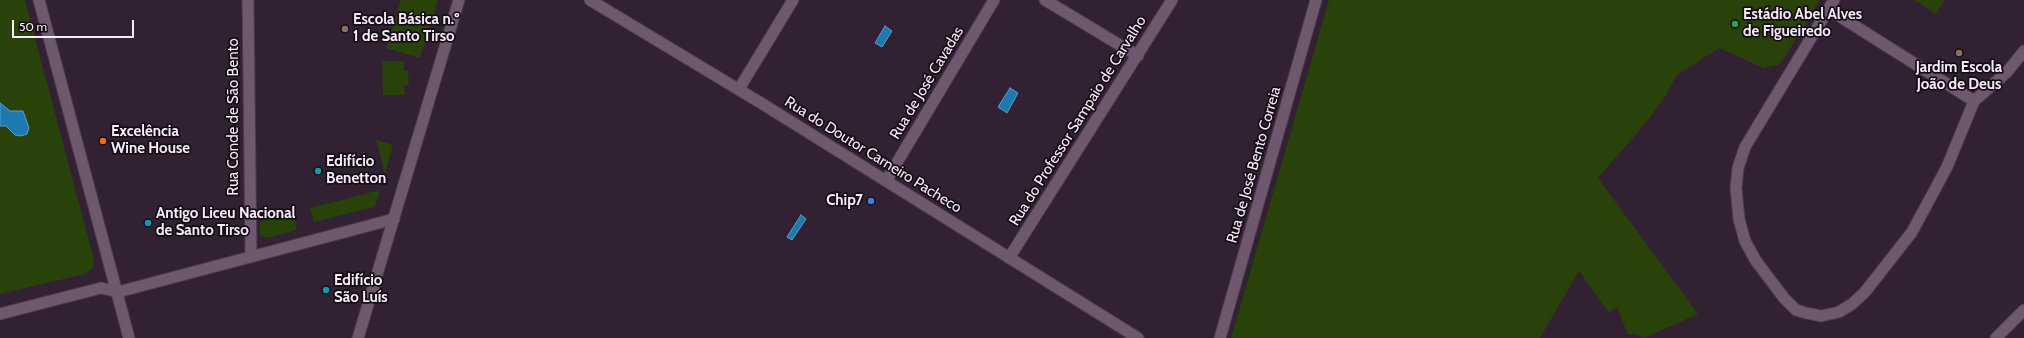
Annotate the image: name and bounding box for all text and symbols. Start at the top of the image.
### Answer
place label: Estádio Abel Alves de Figueiredo [1743,6,1862,41]
place label: Escola Básica n.º 1 de Santo Tirso [353,11,460,46]
scale bar [14,12,136,38]
street label: Rua do Professor Sampaio de Carvalho [1006,13,1150,229]
text: 50 m [19,19,47,34]
marker: Estádio Abel Alves de Figueiredo [1730,19,1740,29]
street label: Rua de José Cavadas [886,23,968,143]
marker: Escola Básica n.º 1 de Santo Tirso [340,24,350,34]
street label: Rua Conde de São Bento [225,38,243,196]
marker: Jardim Escola João de Deus [1954,48,1964,58]
place label: Jardim Escola João de Deus [1916,59,2002,94]
street label: Rua de José Bento Correia [1223,85,1285,245]
street label: Rua do Doutor Carneiro Pacheco [781,93,965,217]
place label: Excelência Wine House [111,123,190,158]
marker: Excelência Wine House [98,136,108,146]
place label: Edifício Benetton [326,153,386,188]
marker: Edifício Benetton [313,166,323,176]
place label: Chip7 [826,192,863,210]
marker: Chip7 [866,196,876,206]
place label: Antigo Liceu Nacional de Santo Tirso [156,205,296,240]
marker: Antigo Liceu Nacional de Santo Tirso [143,218,153,228]
place label: Edifício São Luís [334,272,388,307]
marker: Edifício São Luís [321,285,331,295]

